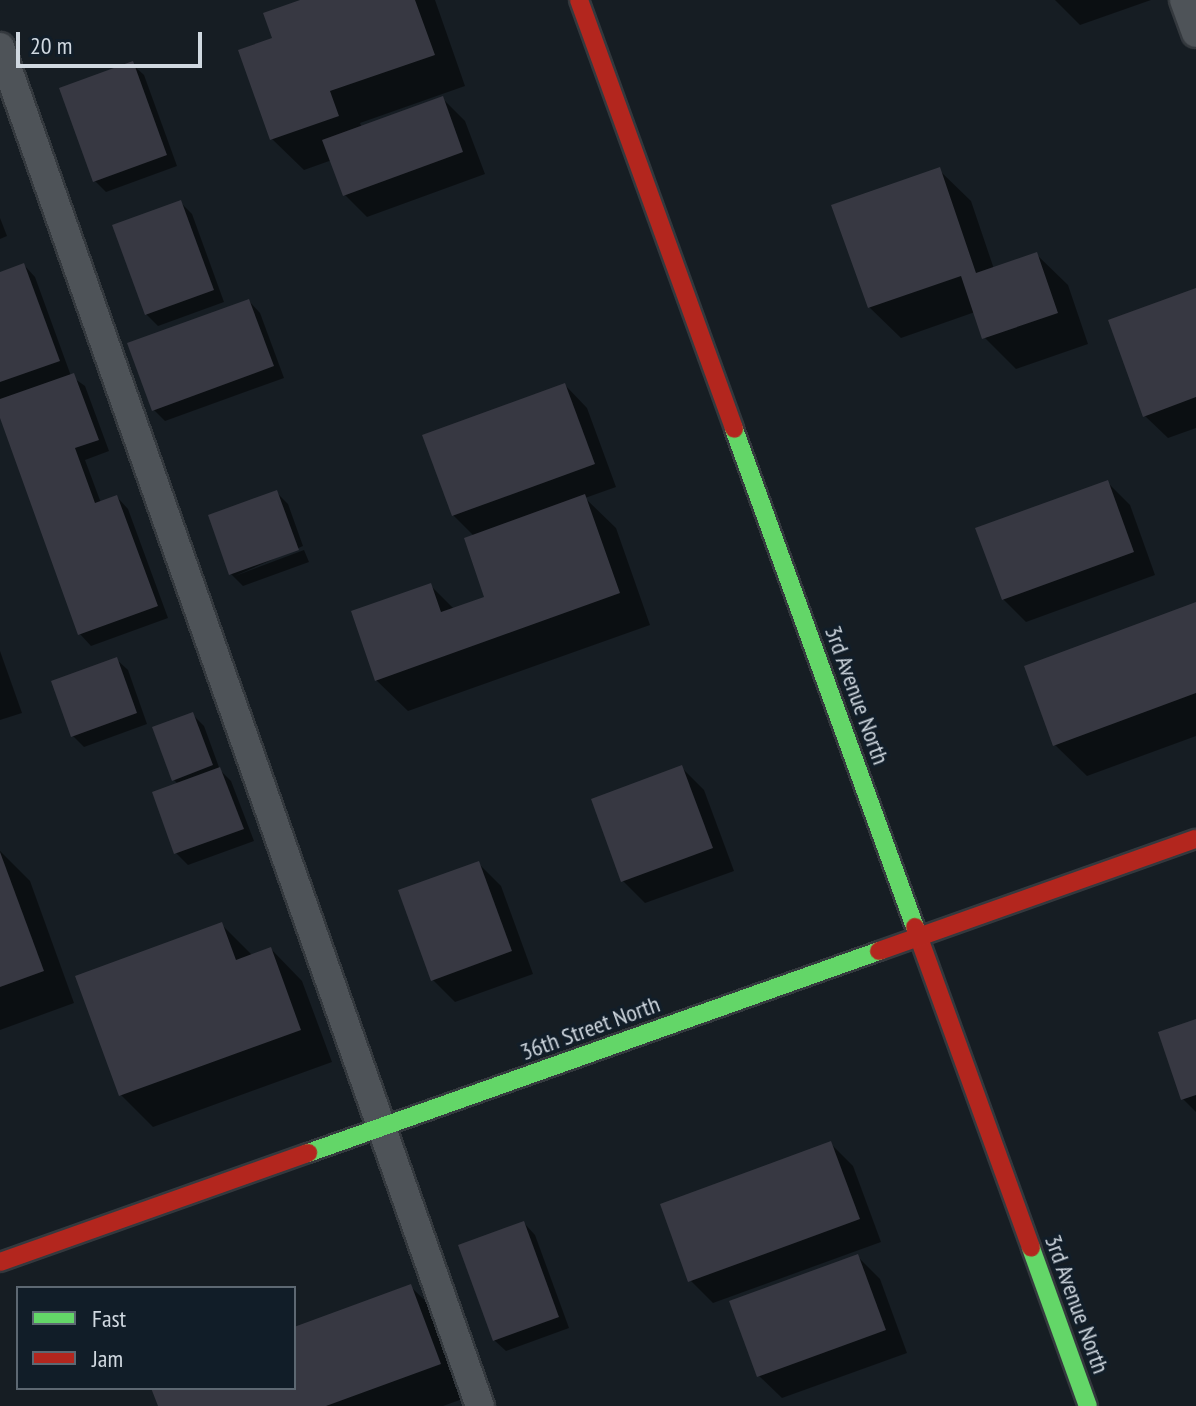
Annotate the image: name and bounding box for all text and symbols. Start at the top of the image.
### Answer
scale bar [20,16,206,66]
text: 20 m [30,30,72,61]
street label: 3rd Avenue North [818,621,896,769]
street label: 36th Street North [516,989,664,1067]
street label: 3rd Avenue North [1038,1230,1116,1378]
legend [16,1286,296,1390]
text: Fast [92,1303,126,1334]
text: Jam [92,1343,123,1374]

